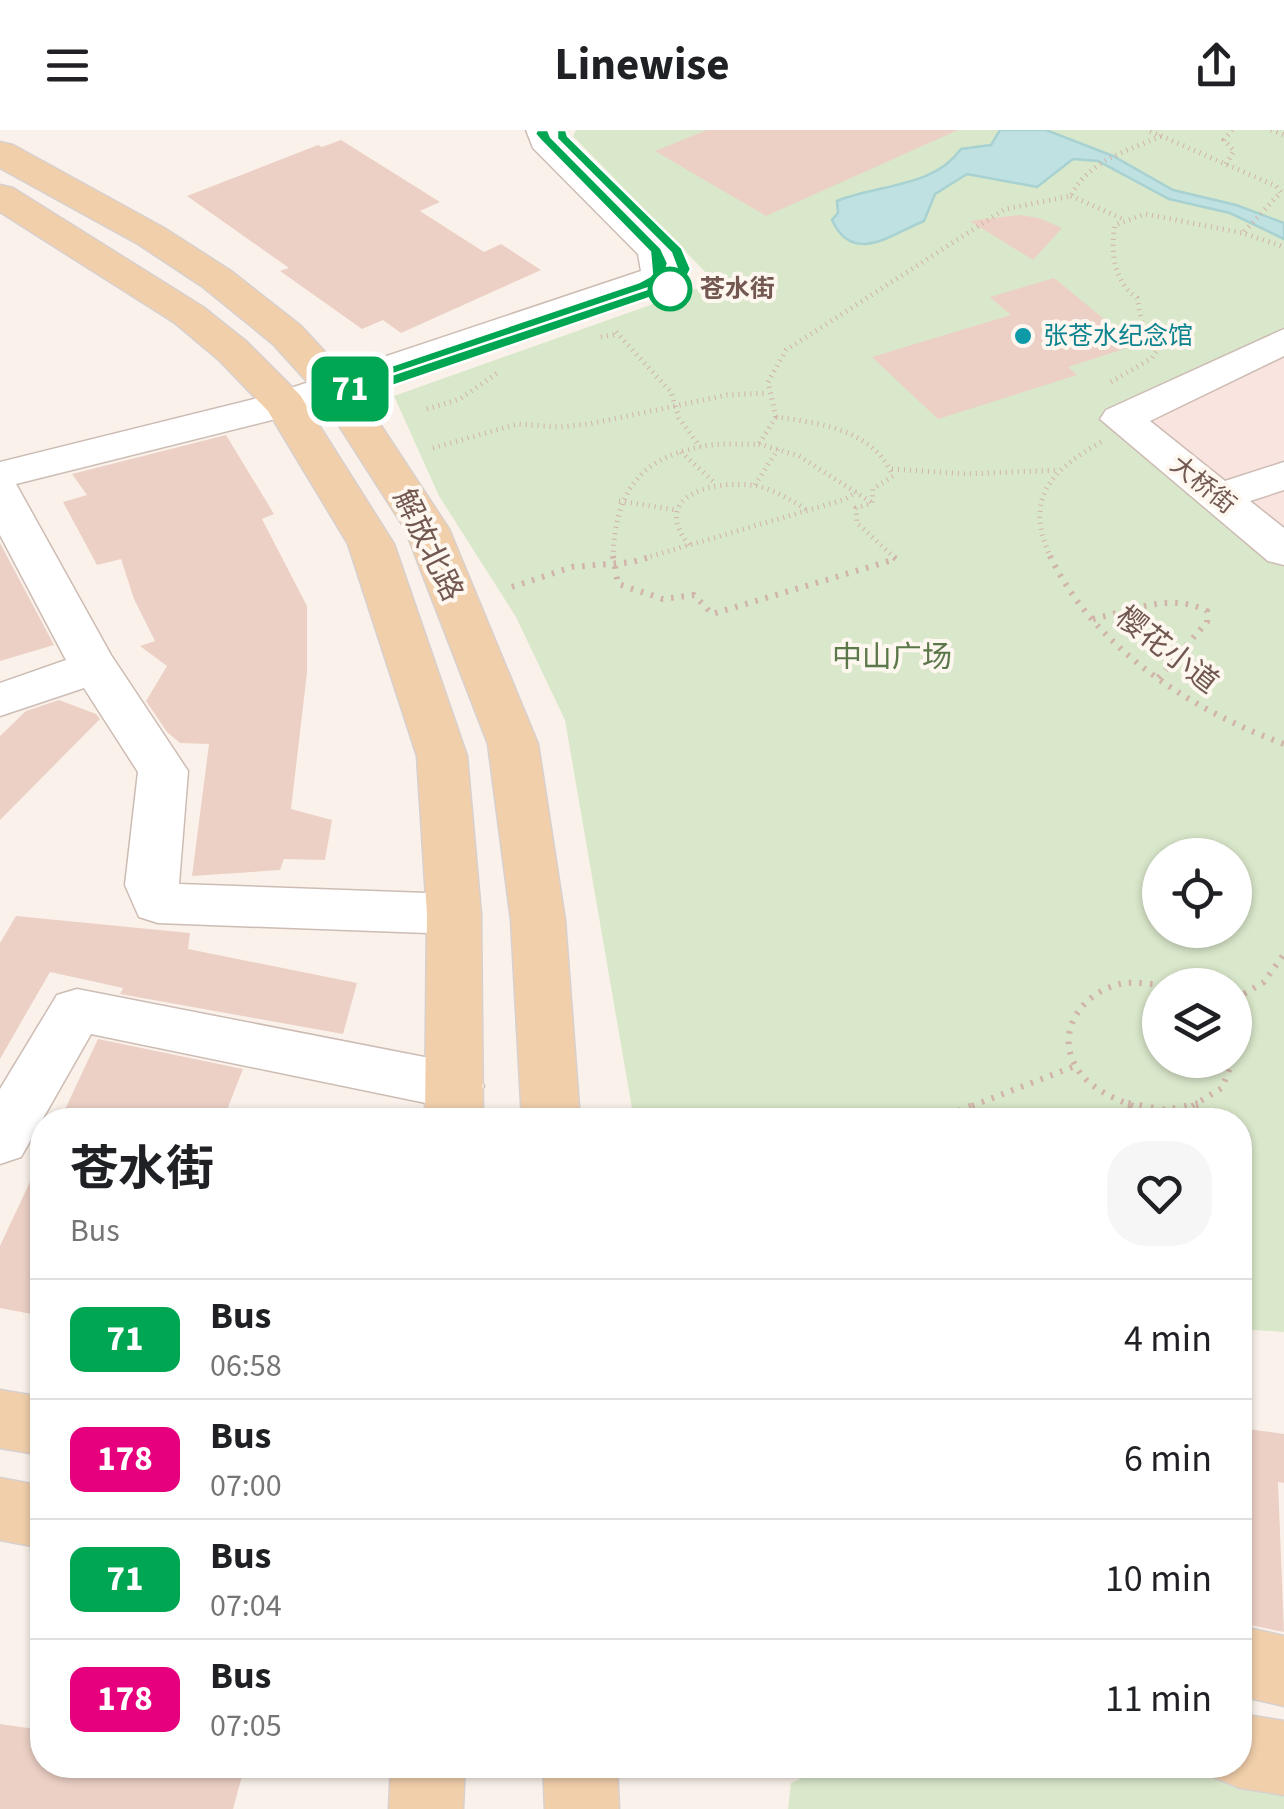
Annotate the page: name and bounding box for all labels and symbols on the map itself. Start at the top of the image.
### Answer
marker: 苍水街 [649,268,691,310]
place label: 苍水街 [700,271,775,307]
place label: 张苍水纪念馆 [1043,318,1193,354]
marker: 张苍水纪念馆 [1012,325,1034,347]
line badge: 71 [305,356,395,422]
street label: 大桥街 [1163,447,1243,523]
street label: 解放北路 [382,482,474,608]
street label: 樱花小道 [1106,596,1228,704]
park label: 中山广场 [832,636,952,679]

